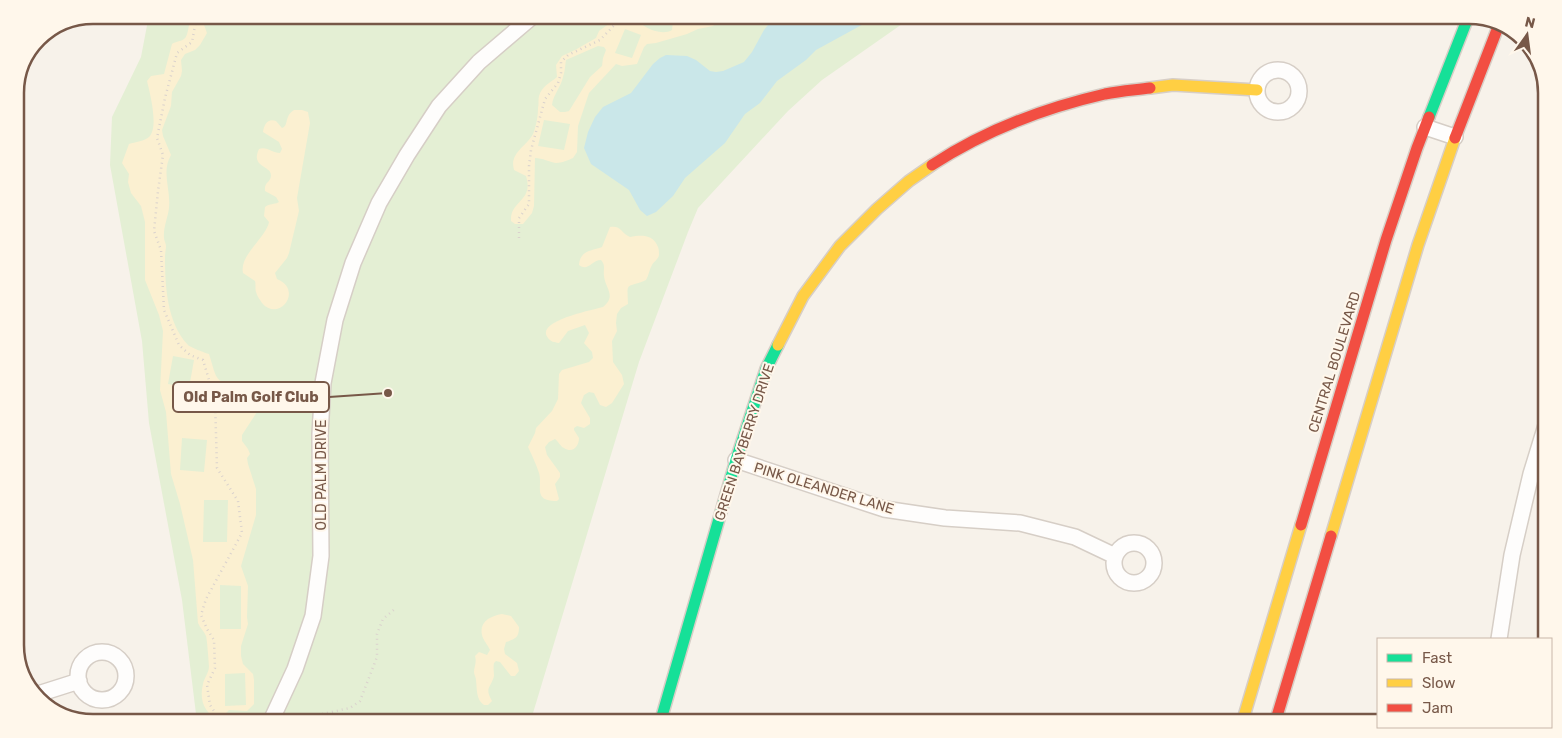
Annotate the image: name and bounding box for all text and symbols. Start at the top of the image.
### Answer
north arrow [1502,10,1552,60]
text: N [1523,13,1537,32]
street label: CENTRAL BOULEVARD [1305,289,1364,435]
street label: GREEN BAYBERRY DRIVE [711,362,778,523]
callout: Old Palm Golf Club [173,382,329,412]
text: Old Palm Golf Club [183,388,319,406]
street label: OLD PALM DRIVE [313,420,330,530]
street label: PINK OLEANDER LANE [752,459,896,518]
legend [1377,638,1552,728]
text: Fast [1422,649,1452,667]
text: Slow [1422,674,1455,692]
text: Jam [1422,699,1453,717]

